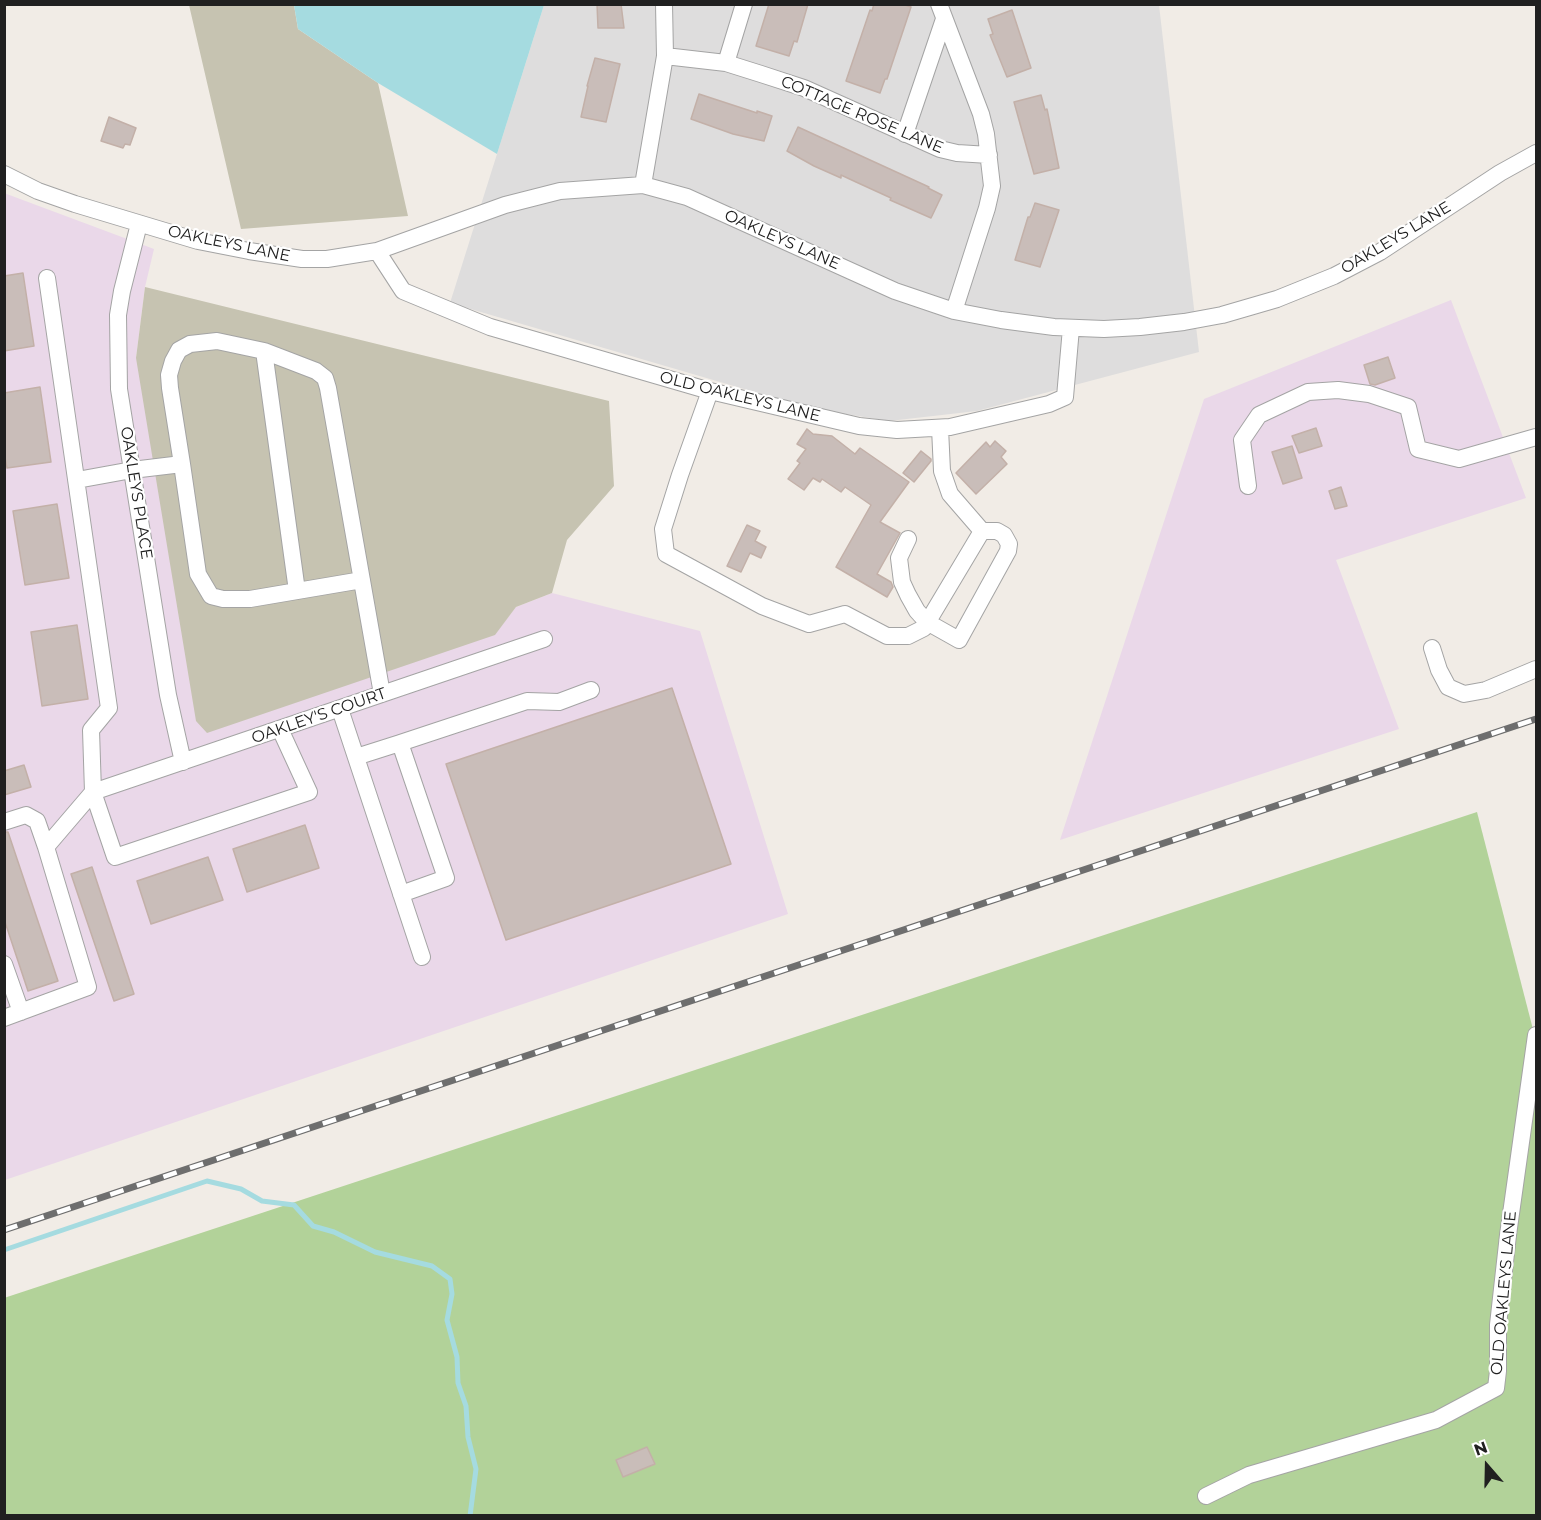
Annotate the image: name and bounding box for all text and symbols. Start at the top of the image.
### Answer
street label: COTTAGE ROSE LANE [778,72,946,158]
street label: OAKLEYS LANE [1338,198,1454,278]
street label: OAKLEYS LANE [721,206,843,274]
street label: OAKLEYS LANE [166,222,292,266]
street label: OLD OAKLEYS LANE [658,368,822,426]
street label: OAKLEYS PLACE [116,425,156,561]
street label: OAKLEY'S COURT [249,684,389,748]
street label: OLD OAKLEYS LANE [1487,1210,1521,1376]
north arrow [1457,1436,1517,1496]
text: N [1471,1437,1490,1460]

